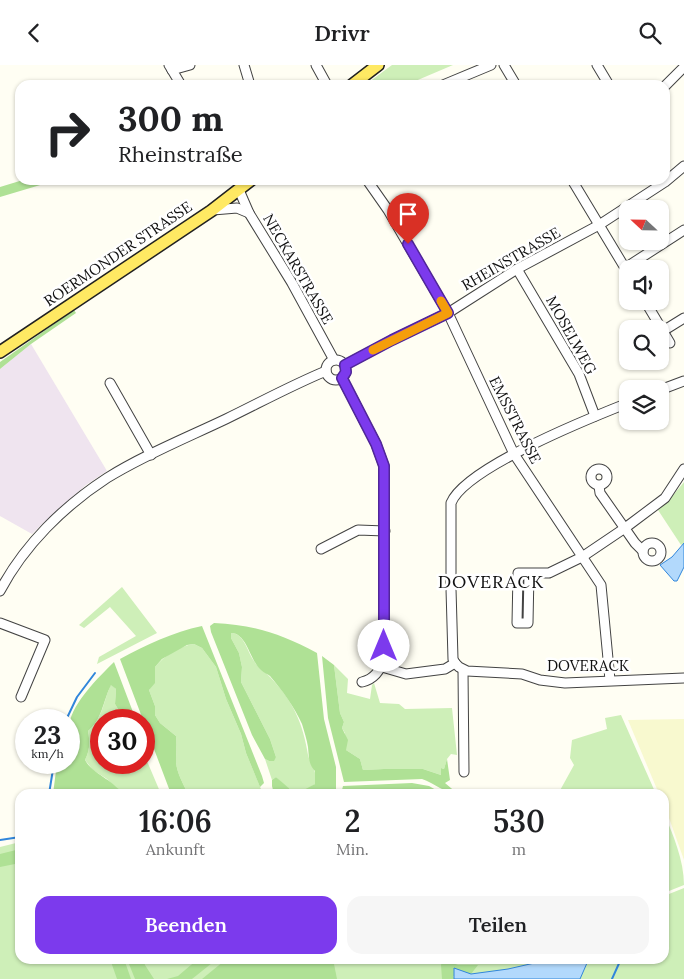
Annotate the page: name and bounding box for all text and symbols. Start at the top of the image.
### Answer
icon: back [20,19,48,47]
text: Drivr [314,19,370,47]
icon: search [636,19,664,47]
text: 300 m [118,96,224,141]
icon: right [35,100,100,165]
text: Rheinstraße [118,140,243,168]
pin [387,193,429,244]
street label: ROERMONDER STRASSE [40,197,195,310]
icon: arrive [394,200,422,228]
north arrow [619,200,669,250]
map controls [619,200,669,430]
street label: NECKARSTRASSE [259,210,338,327]
street label: RHEINSTRASSE [458,223,564,295]
button: sound [619,260,669,310]
street label: MOSELWEG [542,292,601,378]
button: search [619,320,669,370]
street label: EMSSTRASSE [485,373,546,467]
button: layers [619,380,669,430]
district label: DOVERACK [438,570,544,593]
position arrow [357,619,409,671]
street label: DOVERACK [547,656,630,675]
speed limit sign: 30 [90,709,155,774]
text: 23 [34,719,61,751]
text: km/h [31,746,64,761]
text: 16:06 [139,802,212,840]
text: 2 [344,802,360,840]
text: 530 [493,802,545,840]
text: Ankunft [146,839,205,859]
text: Min. [336,839,369,859]
text: m [512,839,526,859]
button: Beenden [35,896,337,954]
button: Teilen [347,896,649,954]

